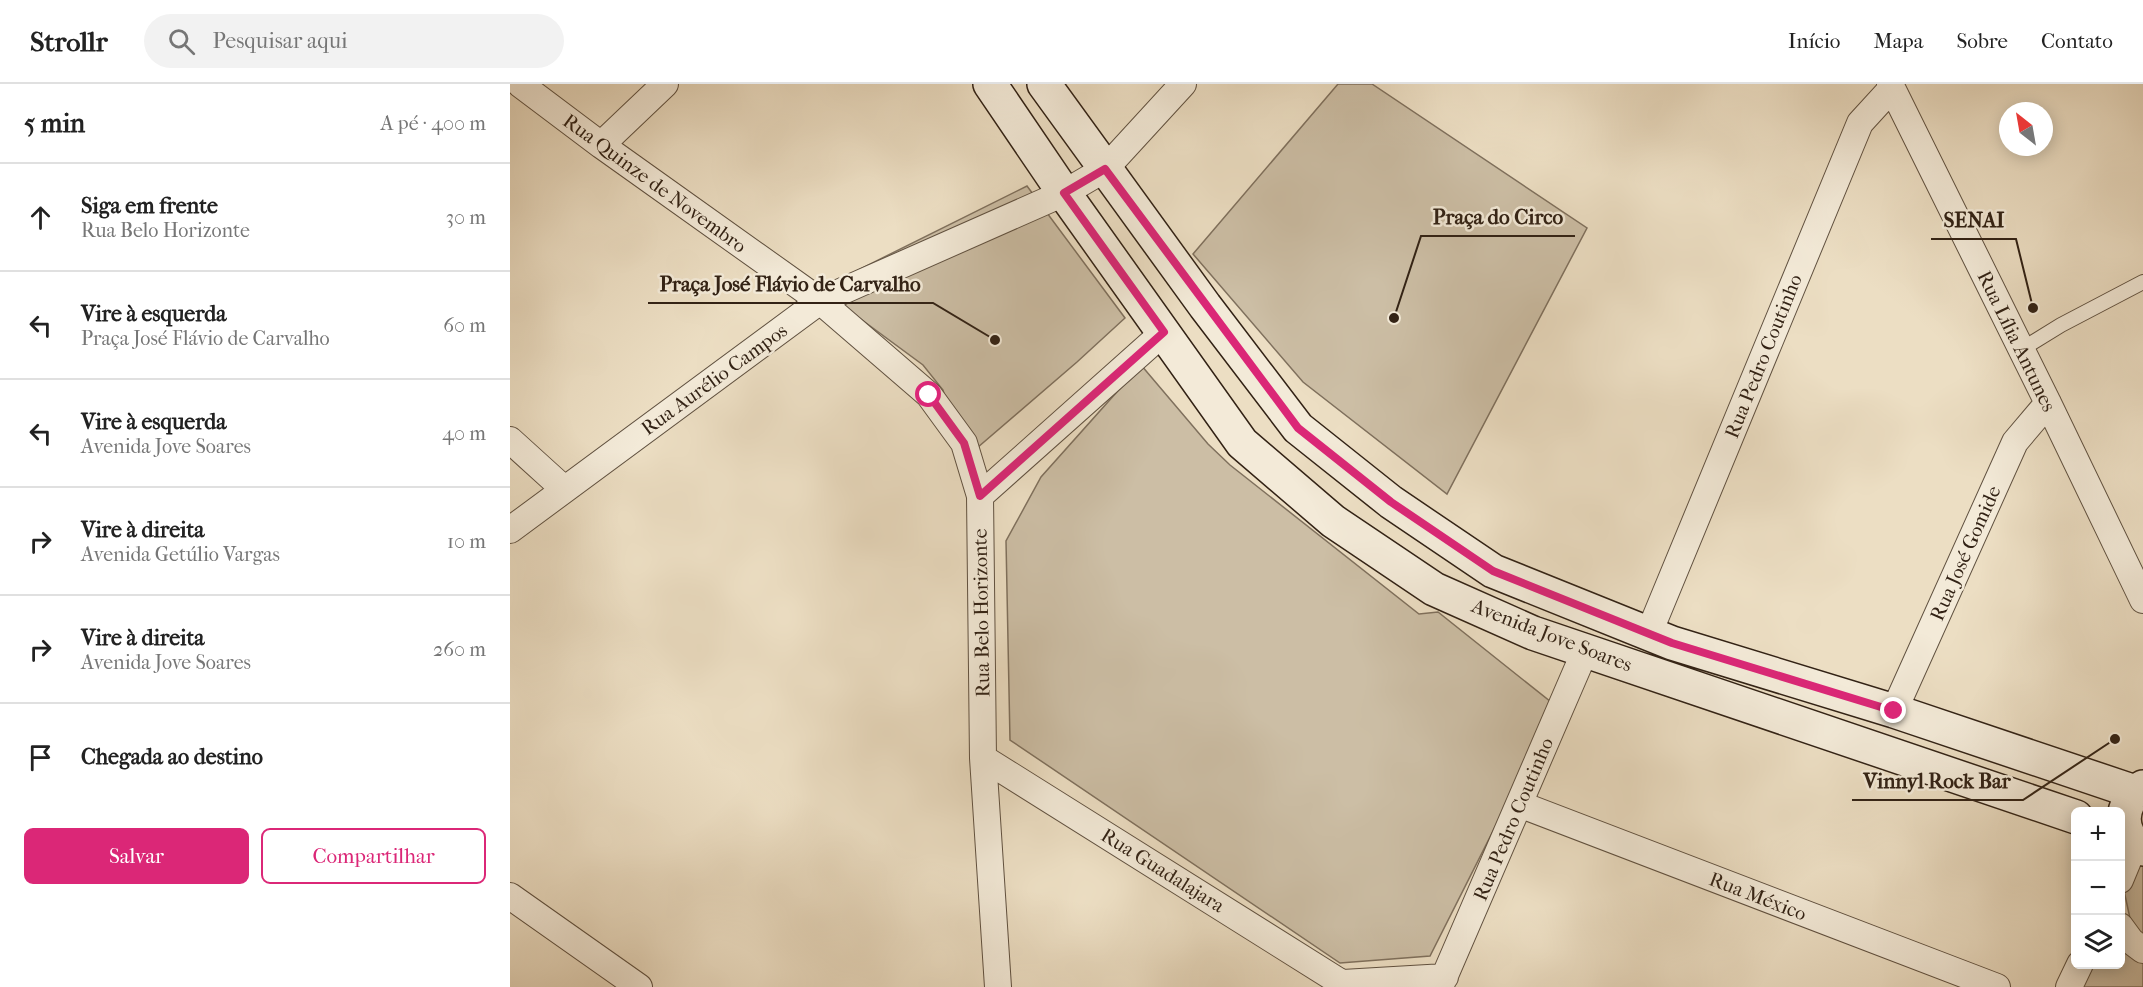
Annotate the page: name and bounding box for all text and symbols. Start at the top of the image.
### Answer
search box [144,14,564,68]
text: Strollr [30,25,108,58]
icon: search [165,25,198,58]
text: Pesquisar aqui [213,28,348,54]
text: Início [1788,29,1840,53]
text: Mapa [1873,29,1923,53]
text: Sobre [1956,29,2008,53]
text: Contato [2041,29,2113,53]
north arrow [1999,102,2053,156]
text: 5 min [24,108,85,139]
street label: Rua Quinze de Novembro [559,109,751,258]
text: A pé · 400 m [381,112,486,135]
text: Siga em frente [81,193,218,219]
callout: Praça do Circo [1421,197,1575,236]
callout: SENAI [1931,200,2016,239]
icon: ahead [24,201,57,234]
text: Praça do Circo [1433,205,1564,230]
text: 30 m [446,206,486,229]
text: SENAI [1943,208,2005,232]
text: Rua Belo Horizonte [81,219,250,242]
callout: Praça José Flávio de Carvalho [648,264,933,303]
street label: Rua Lília Antunes [1973,267,2061,415]
street label: Rua Pedro Coutinho [1720,271,1807,442]
text: Praça José Flávio de Carvalho [659,272,921,297]
text: Vire à esquerda [81,301,226,327]
icon: left [24,309,57,342]
text: 60 m [443,314,486,337]
street label: Rua Aurélio Campos [637,319,792,440]
text: Praça José Flávio de Carvalho [81,327,330,350]
route start [915,381,941,407]
text: Vire à esquerda [81,409,226,435]
icon: left [24,417,57,450]
text: 40 m [442,422,486,445]
text: Avenida Jove Soares [81,435,251,458]
street label: Rua José Gomide [1925,482,2006,624]
text: Vire à direita [81,517,204,543]
icon: right [24,525,57,558]
street label: Rua Belo Horizonte [969,528,994,698]
text: 10 m [447,530,486,553]
text: Avenida Getúlio Vargas [81,543,280,566]
street label: Avenida Jove Soares [1467,594,1635,677]
text: Vire à direita [81,625,204,651]
icon: right [24,633,57,666]
text: 260 m [433,638,486,661]
text: Avenida Jove Soares [81,651,251,674]
route end [1880,697,1906,723]
street label: Rua Pedro Coutinho [1469,734,1558,904]
icon: arrive [24,741,57,774]
text: Chegada ao destino [81,744,263,770]
callout: Vinnyl Rock Bar [1852,761,2023,800]
text: Vinnyl Rock Bar [1862,769,2012,793]
map controls [2071,807,2125,969]
button: + [2071,807,2125,861]
street label: Rua Guadalajara [1097,823,1229,918]
button: Salvar [24,828,249,884]
button: Compartilhar [261,828,486,884]
button: − [2071,861,2125,915]
street label: Rua México [1706,867,1810,925]
button: layers [2071,915,2125,969]

